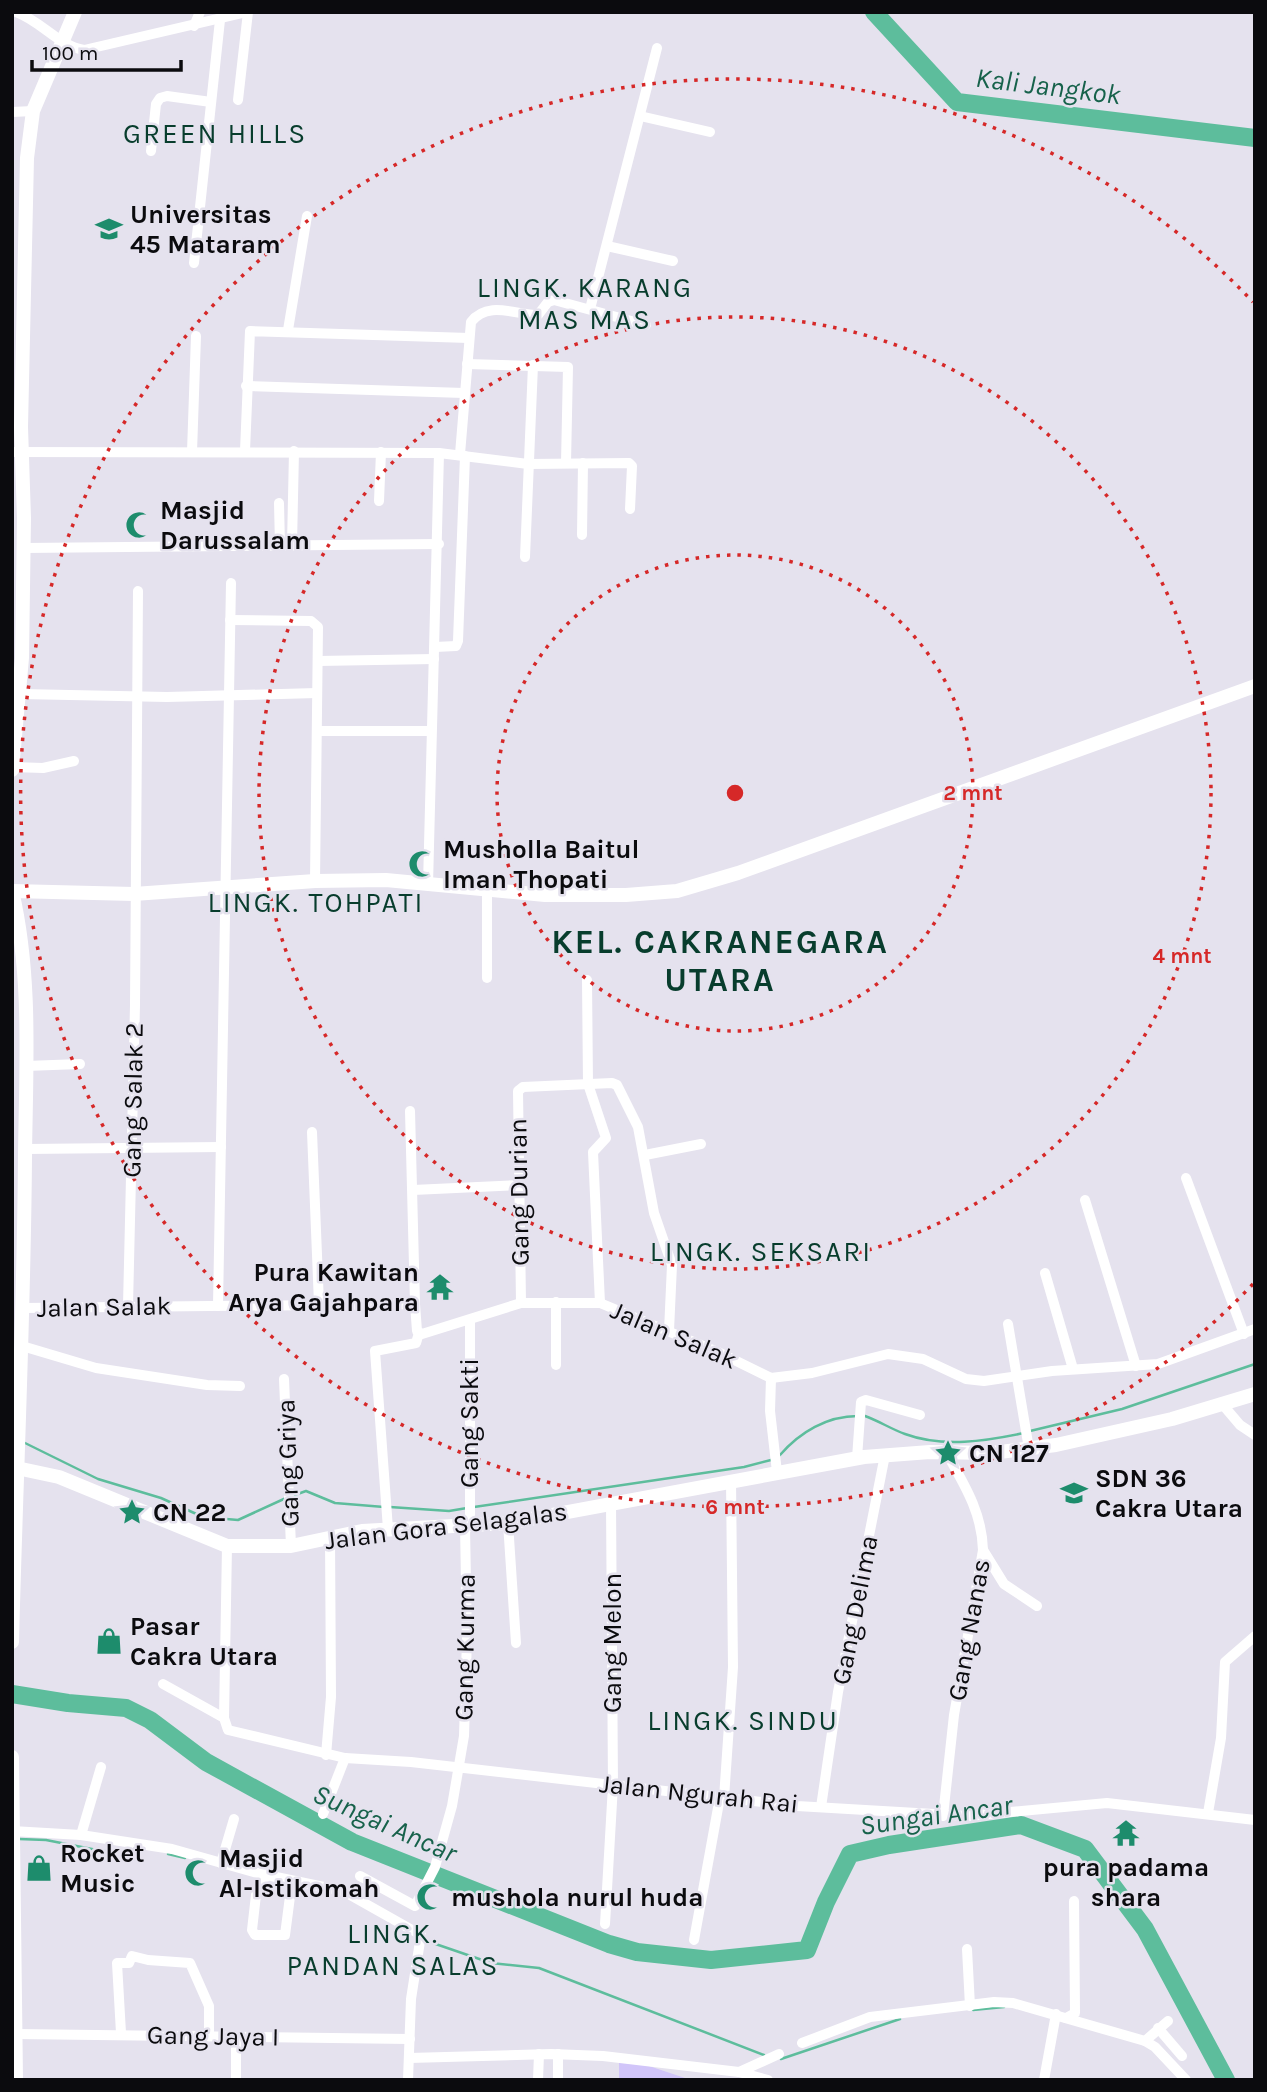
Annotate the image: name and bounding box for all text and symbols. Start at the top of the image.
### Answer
scale bar [32,28,180,72]
text: 100 m [42,41,99,65]
water label: Kali Jangkok [974,61,1123,111]
district label: GREEN HILLS [123,117,307,150]
place label: Universitas 45 Mataram [130,199,281,260]
school or university icon: Universitas 45 Mataram [94,214,124,244]
district label: LINGK. KARANG MAS MAS [477,271,693,336]
place label: Masjid Darussalam [160,495,310,556]
mosque icon: Masjid Darussalam [124,510,154,540]
centre of rings [723,781,747,805]
text: 2 mnt [943,781,1003,805]
place label: Musholla Baitul Iman Thopati [443,834,639,895]
mosque icon: Musholla Baitul Iman Thopati [407,849,437,879]
district label: LINGK. TOHPATI [208,886,424,919]
district label: KEL. CAKRANEGARA UTARA [551,923,889,999]
text: 4 mnt [1152,944,1212,968]
street label: Gang Salak 2 [116,1022,150,1178]
street label: Gang Durian [502,1118,536,1266]
district label: LINGK. SEKSARI [650,1235,872,1268]
place label: Pura Kawitan Arya Gajahpara [228,1257,419,1318]
temple icon: Pura Kawitan Arya Gajahpara [425,1272,455,1302]
street label: Jalan Salak [36,1290,172,1324]
street label: Jalan Salak [606,1294,742,1376]
street label: Gang Sakti [454,1358,485,1488]
street label: Gang Griya [270,1399,306,1527]
place icon: CN 127 [933,1438,963,1468]
place label: CN 127 [969,1438,1049,1469]
place label: SDN 36 Cakra Utara [1095,1463,1243,1524]
school or university icon: SDN 36 Cakra Utara [1059,1478,1089,1508]
text: 6 mnt [705,1495,765,1519]
street label: Jalan Gora Selagalas [323,1496,569,1556]
place icon: CN 22 [117,1497,147,1527]
place label: CN 22 [153,1497,226,1528]
street label: Gang Delima [825,1533,885,1687]
street label: Gang Nanas [941,1557,997,1703]
street label: Gang Kurma [448,1573,482,1721]
street label: Gang Melon [597,1573,628,1713]
place label: Pasar Cakra Utara [130,1611,278,1672]
shop icon: Pasar Cakra Utara [94,1626,124,1656]
district label: LINGK. SINDU [647,1704,839,1737]
street label: Jalan Ngurah Rai [598,1768,800,1820]
water label: Sungai Ancar [308,1777,463,1870]
water label: Sungai Ancar [857,1788,1016,1842]
temple icon: pura padama shara [1111,1818,1141,1848]
place label: Rocket Music [60,1838,145,1899]
place label: Masjid Al-Istikomah [219,1843,380,1904]
place label: pura padama shara [1043,1852,1209,1913]
shop icon: Rocket Music [24,1853,54,1883]
mosque icon: Masjid Al-Istikomah [183,1858,213,1888]
mosque icon: mushola nurul huda [415,1882,445,1912]
place label: mushola nurul huda [451,1882,704,1913]
district label: LINGK. PANDAN SALAS [286,1917,500,1982]
street label: Gang Jaya I [147,2019,279,2053]

